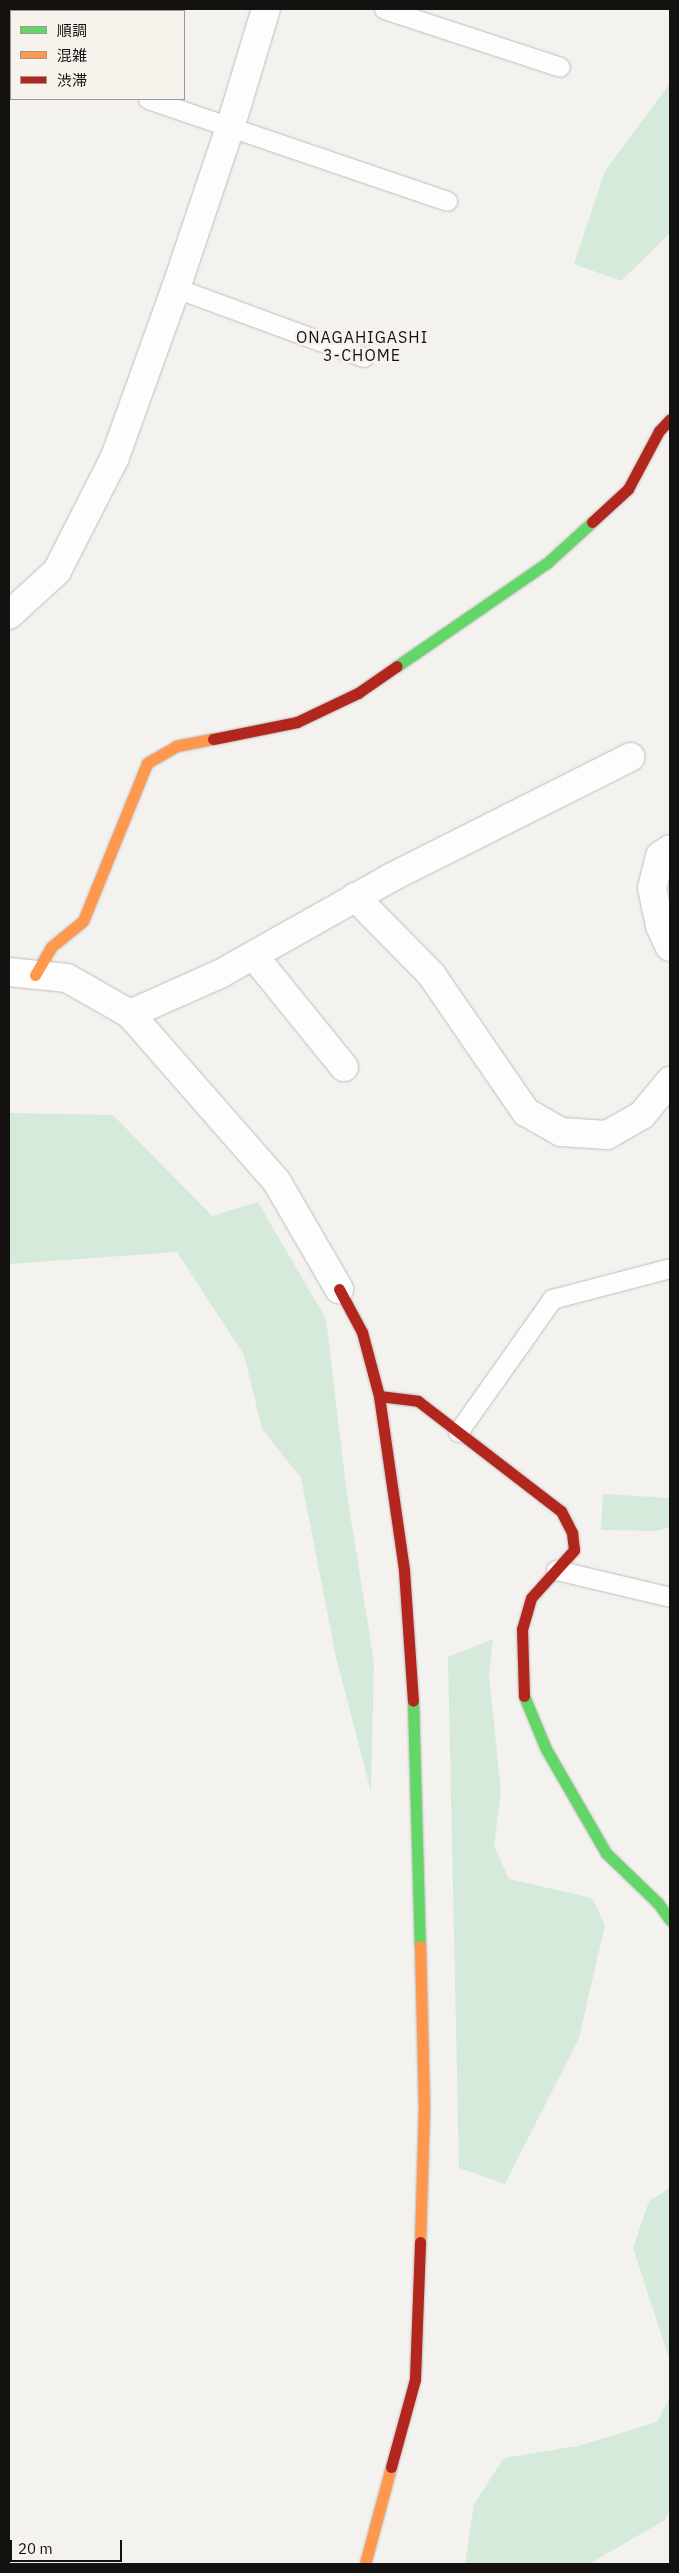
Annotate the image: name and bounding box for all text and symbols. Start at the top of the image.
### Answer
legend [10,10,185,100]
text: 順調 [57,21,87,40]
text: 混雑 [57,46,87,65]
text: 渋滞 [57,71,87,90]
district label: ONAGAHIGASHI 3-CHOME [294,327,430,365]
scale bar [12,2530,125,2562]
text: 20 m [18,2539,53,2558]

